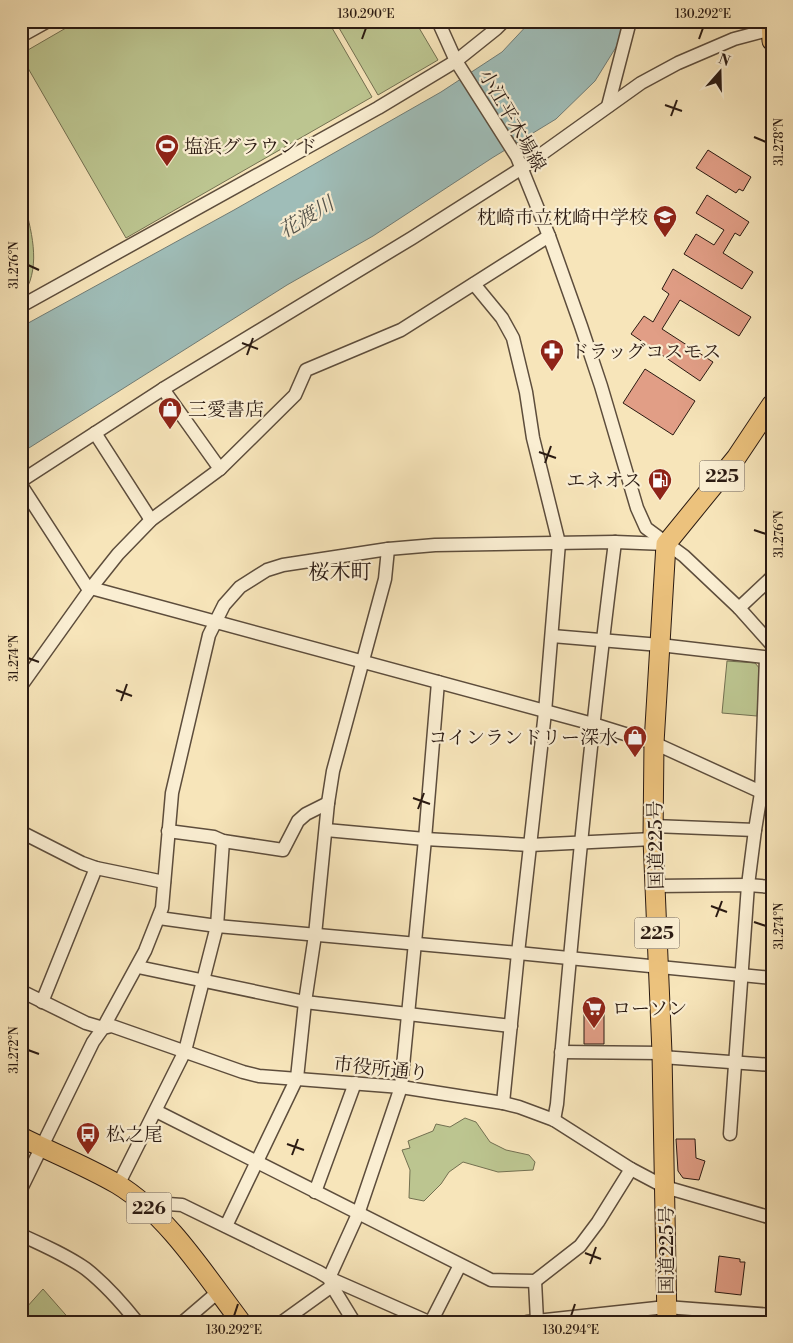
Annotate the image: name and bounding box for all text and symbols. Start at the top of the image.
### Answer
text: 130.290°E [337,7,395,22]
text: 130.292°E [675,7,731,22]
north arrow [696,48,746,98]
text: N [716,50,732,71]
street label: 小江平木場線 [473,65,551,176]
text: 31.278°N [772,118,787,166]
sports icon: 塩浜グラウンド [154,133,180,167]
place label: 塩浜グラウンド [184,135,317,159]
water label: 花渡川 [275,191,341,244]
school or university icon: 枕崎市立枕崎中学校 [652,204,678,238]
place label: 枕崎市立枕崎中学校 [477,206,648,230]
text: 31.276°N [7,241,22,289]
pharmacy icon: ドラッグコスモス [539,338,565,372]
place label: ドラッグコスモス [570,340,721,364]
shop icon: 三愛書店 [157,396,183,430]
place label: 三愛書店 [188,398,264,422]
road number: 225 [700,461,744,492]
fuel station icon: エネオス [647,467,673,501]
place label: エネオス [566,469,642,493]
text: 31.276°N [772,510,787,558]
district label: 桜木町 [309,560,372,586]
text: 31.274°N [7,634,22,682]
shop icon: コインランドリー深水 [622,724,648,758]
place label: コインランドリー深水 [429,726,618,750]
street label: 国道225号 [643,800,669,890]
text: 31.274°N [772,902,787,950]
road number: 225 [634,918,680,948]
supermarket icon: ローソン [581,995,607,1029]
place label: ローソン [612,997,687,1021]
text: 31.272°N [7,1026,22,1074]
street label: 市役所通り [332,1052,429,1086]
bus stop icon: 松之尾 [75,1121,101,1155]
place label: 松之尾 [106,1123,163,1147]
road number: 226 [126,1192,172,1224]
street label: 国道225号 [655,1205,679,1295]
text: 130.292°E [206,1323,262,1338]
text: 130.294°E [543,1323,599,1338]

